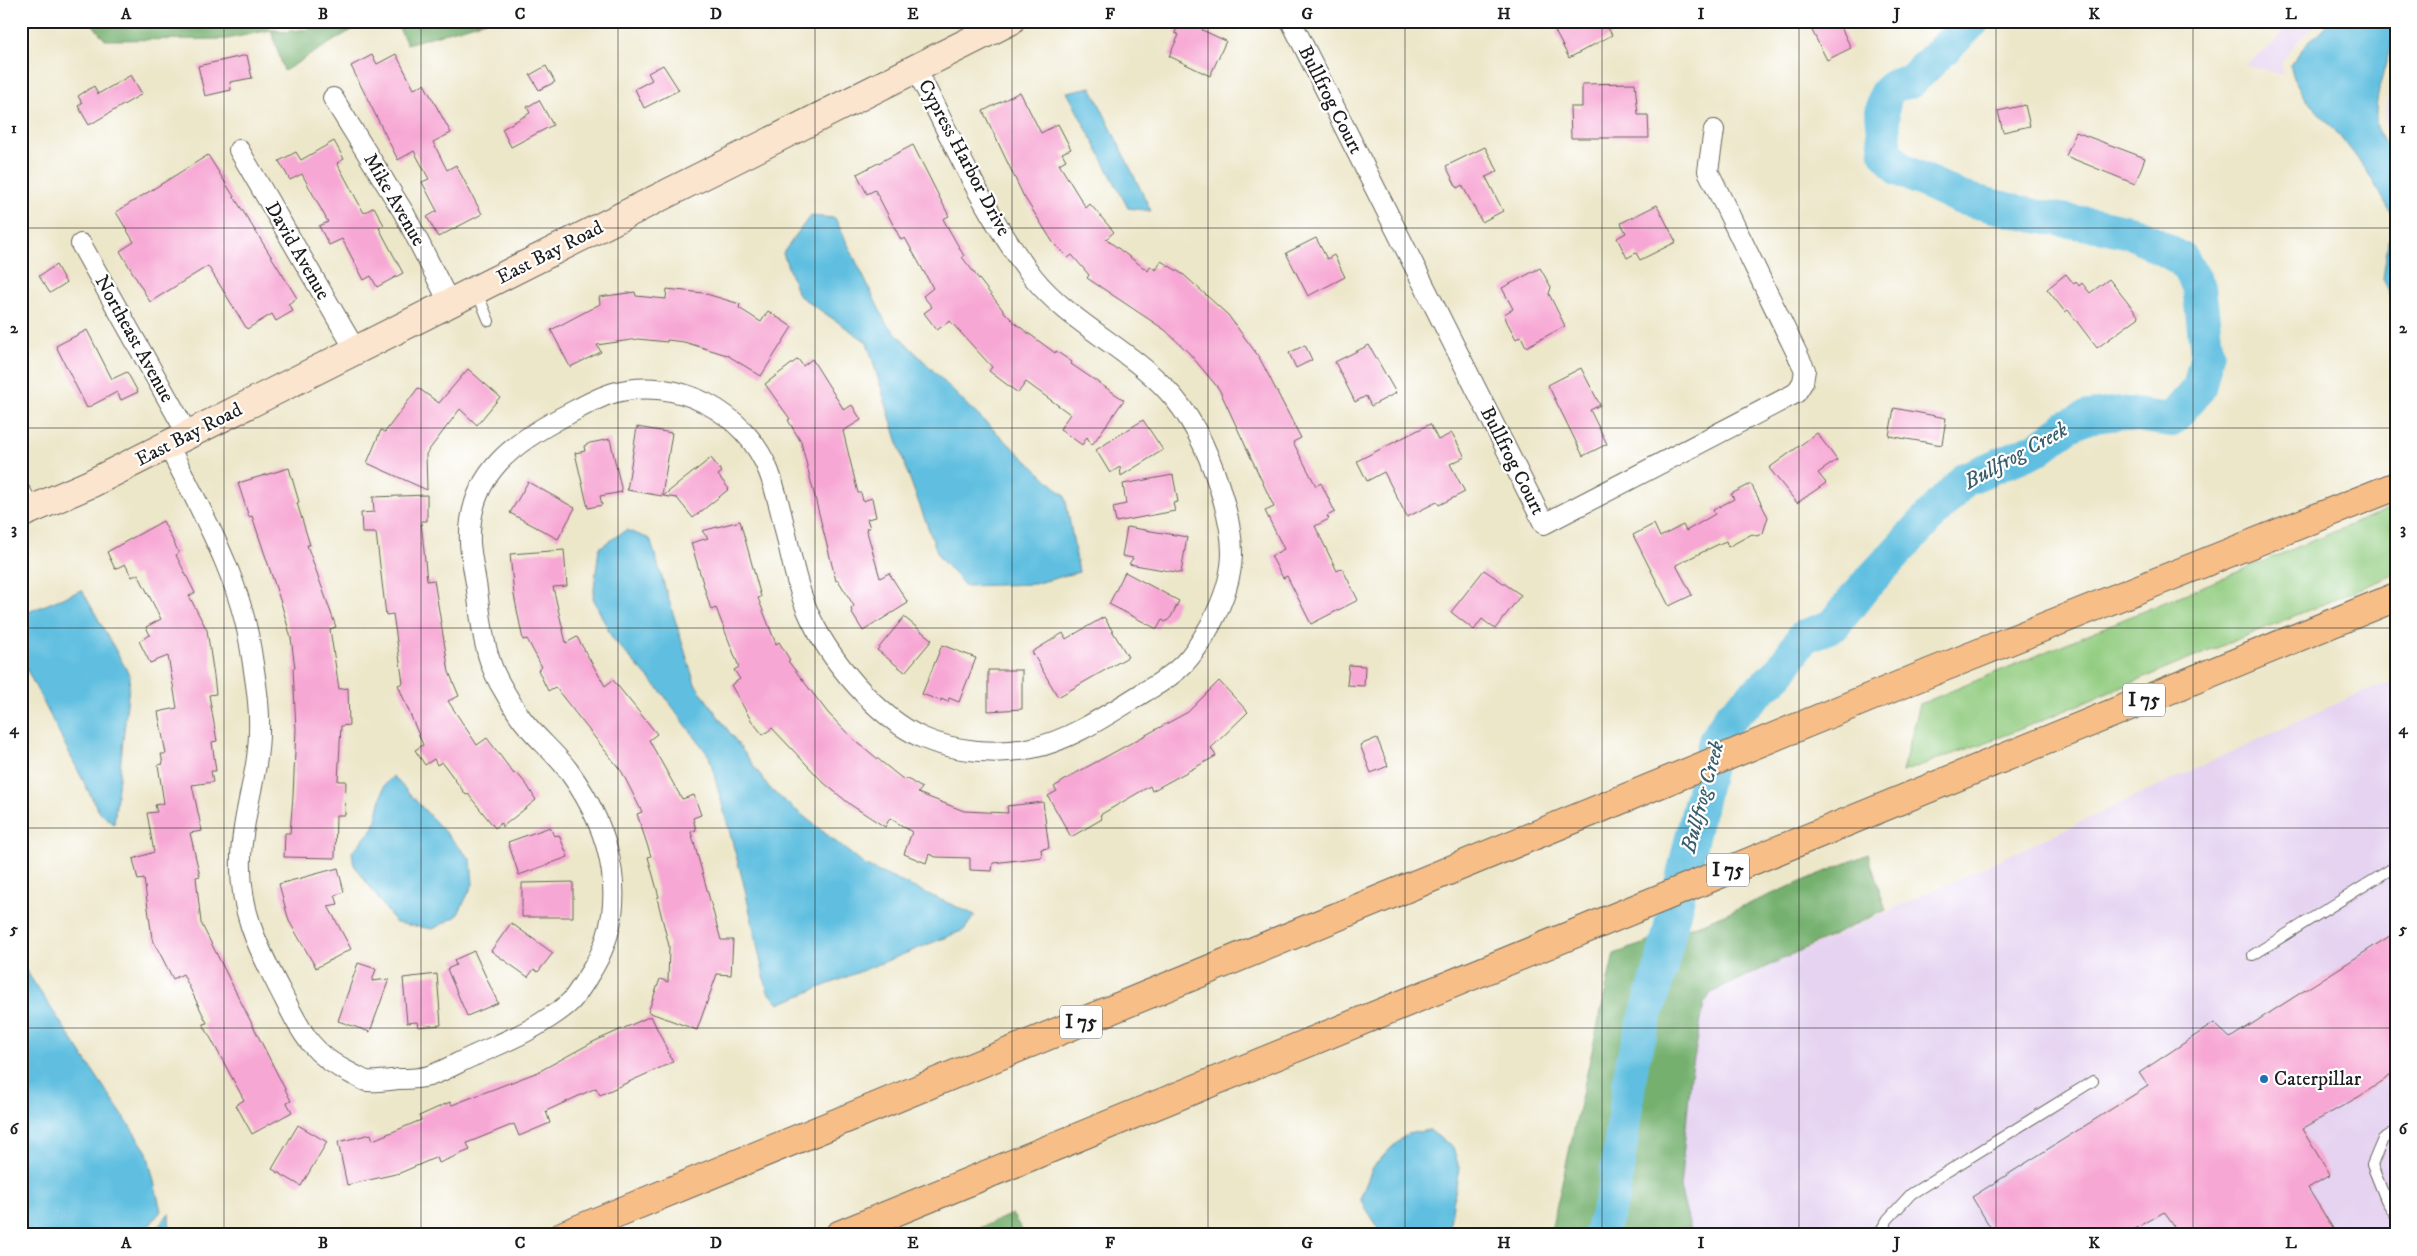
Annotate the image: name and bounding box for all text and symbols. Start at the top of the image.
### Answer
text: A [120,4,132,24]
text: B [318,4,328,24]
text: C [515,4,525,24]
text: D [710,4,722,24]
text: E [907,4,919,24]
text: F [1105,4,1115,24]
text: G [1301,4,1313,24]
text: H [1497,4,1511,24]
text: I [1698,4,1705,24]
text: J [1892,4,1901,24]
text: K [2088,4,2100,24]
text: L [2285,4,2297,24]
street label: Bullfrog Court [1292,42,1368,158]
street label: Cypress Harbor Drive [912,75,1016,241]
text: 1 [11,118,17,138]
text: 1 [2400,118,2406,138]
street label: Mike Avenue [357,149,431,251]
street label: David Avenue [259,197,335,305]
street label: East Bay Road [493,215,607,291]
street label: Northeast Avenue [89,271,179,407]
text: 2 [10,318,19,338]
text: 2 [2399,318,2408,338]
street label: East Bay Road [132,397,246,473]
street label: Bullfrog Court [1474,403,1550,519]
water label: Bullfrog Creek [1959,417,2073,496]
text: 3 [11,519,17,539]
text: 3 [2400,519,2406,539]
road number: I 75 [2123,684,2165,716]
text: 4 [8,719,19,739]
text: 4 [2397,719,2408,739]
water label: Bullfrog Creek [1675,738,1730,857]
road number: I 75 [1707,854,1749,886]
text: 5 [9,919,18,939]
text: 5 [2398,919,2407,939]
road number: I 75 [1060,1006,1102,1038]
place label: Caterpillar [2274,1067,2362,1092]
marker: Caterpillar [2258,1073,2270,1085]
text: 6 [10,1119,20,1139]
text: 6 [2399,1119,2409,1139]
text: A [120,1233,132,1253]
text: B [318,1233,328,1253]
text: C [515,1233,525,1253]
text: D [710,1233,722,1253]
text: E [907,1233,919,1253]
text: F [1105,1233,1115,1253]
text: G [1301,1233,1313,1253]
text: H [1497,1233,1511,1253]
text: I [1698,1233,1705,1253]
text: J [1892,1233,1901,1253]
text: K [2088,1233,2100,1253]
text: L [2285,1233,2297,1253]

